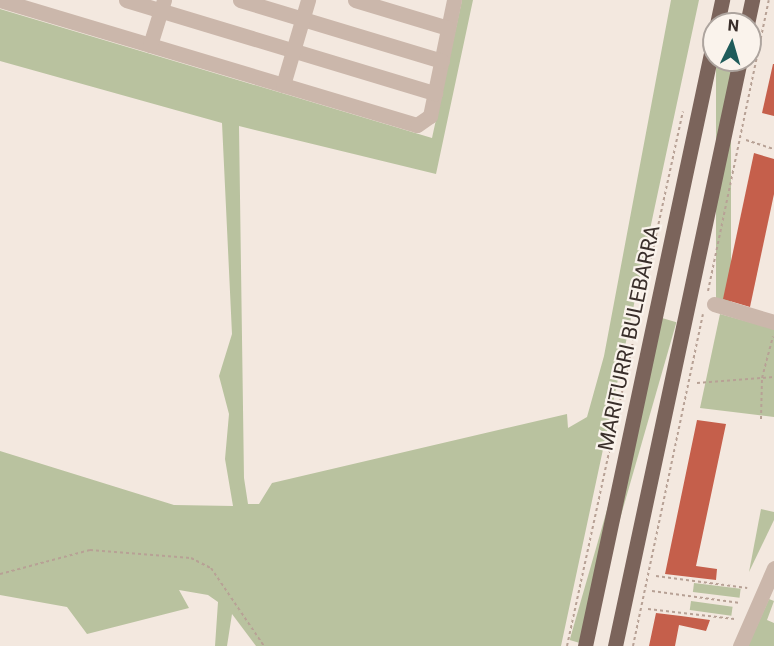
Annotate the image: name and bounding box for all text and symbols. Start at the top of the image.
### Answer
north arrow [702,12,762,72]
text: N [727,16,740,36]
street label: MARITURRI BULEBARRA [593,223,665,453]

